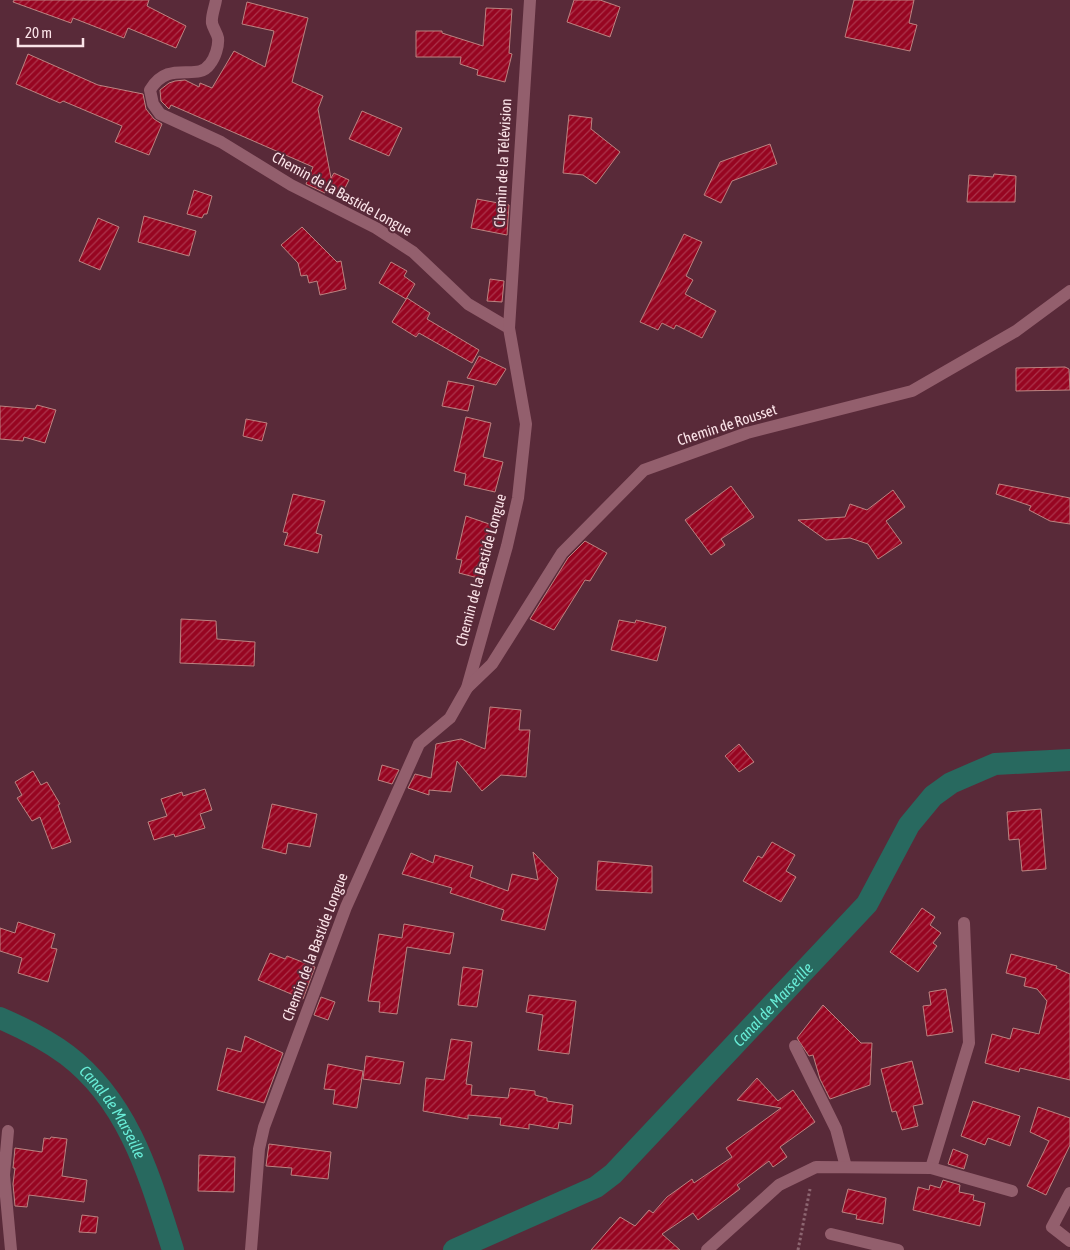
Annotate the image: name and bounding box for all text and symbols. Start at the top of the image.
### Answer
scale bar [18,15,82,47]
text: 20 m [25,24,52,41]
street label: Chemin de la Télévision [491,98,514,228]
street label: Chemin de la Bastide Longue [269,148,415,239]
street label: Chemin de Rousset [675,400,779,449]
street label: Chemin de la Bastide Longue [452,492,509,648]
street label: Chemin de la Bastide Longue [278,870,351,1023]
water label: Canal de Marseille [729,958,817,1050]
water label: Canal de Marseille [76,1062,150,1161]

